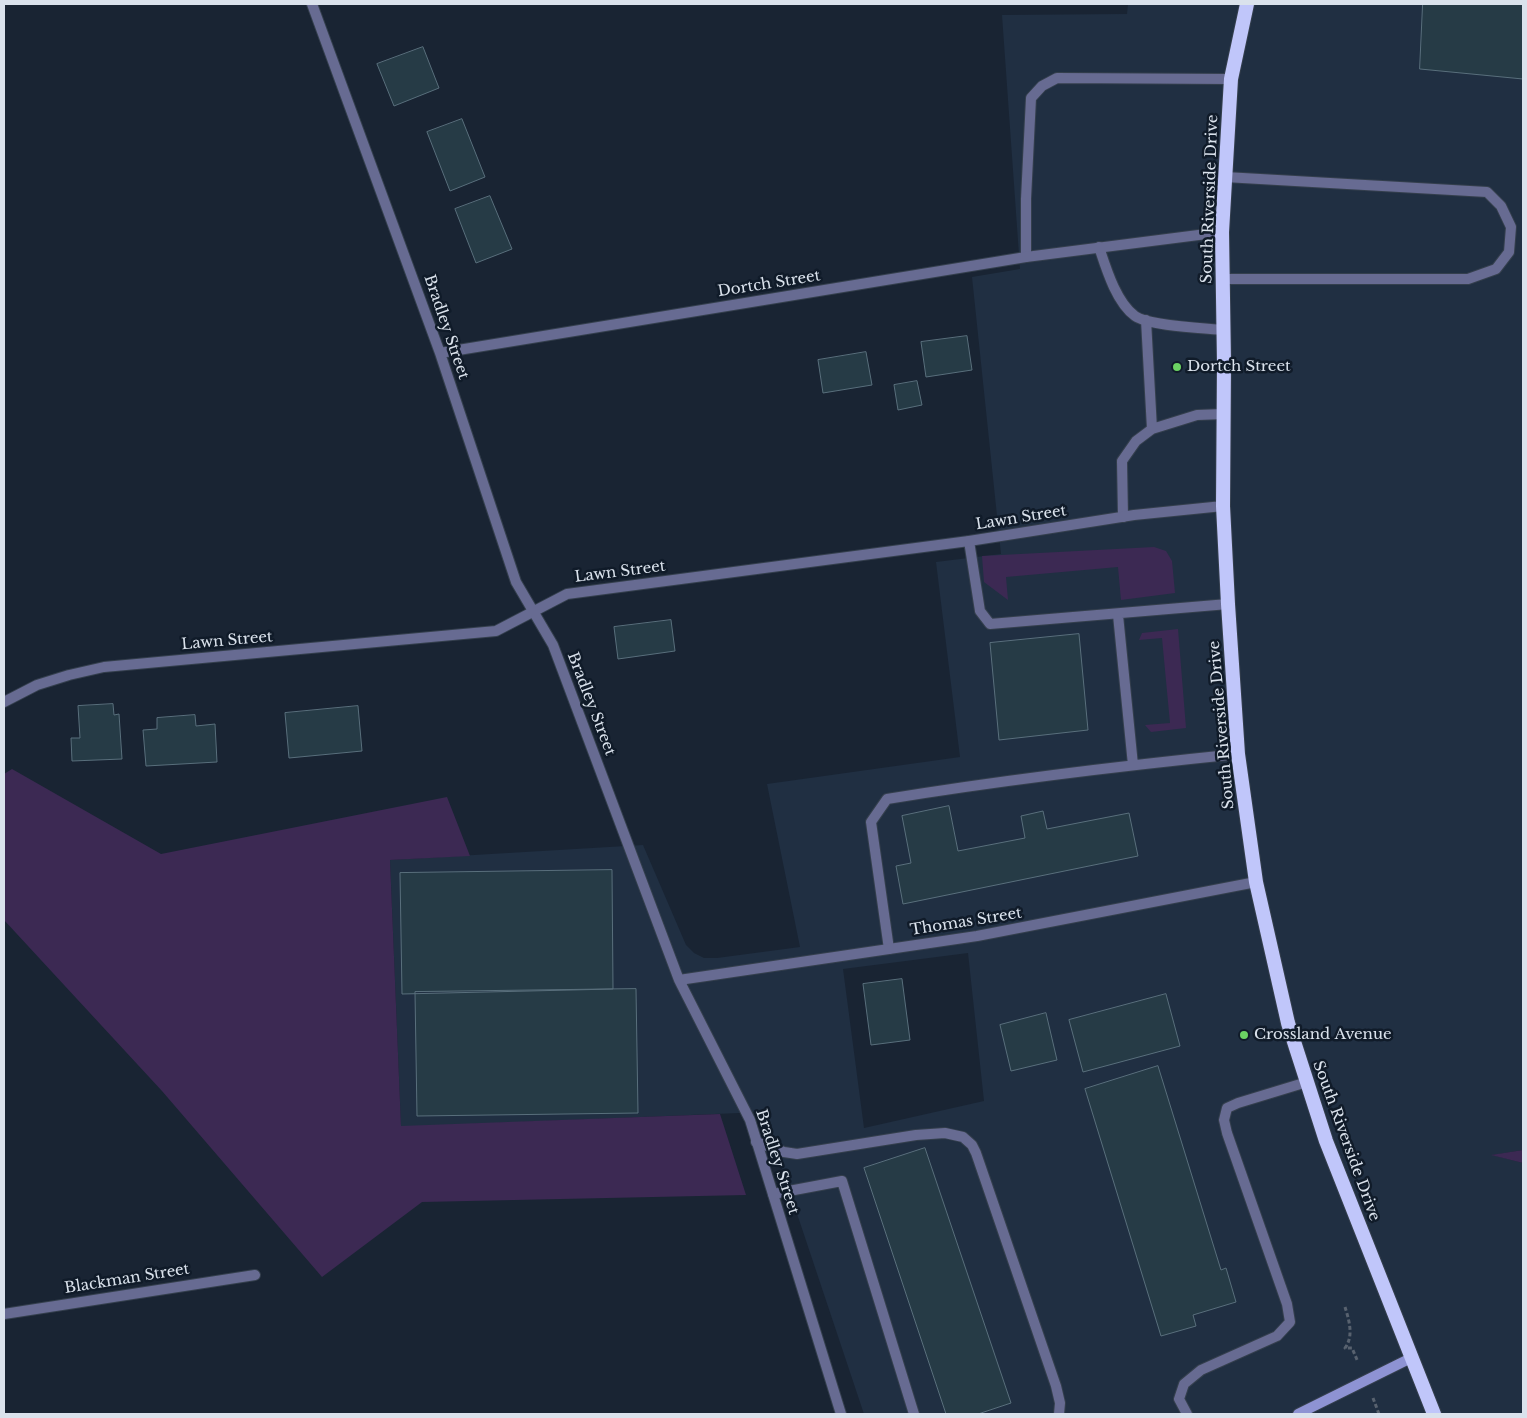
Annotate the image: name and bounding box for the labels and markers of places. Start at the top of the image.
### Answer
place label: Dortch Street [1187,358,1291,376]
marker: Dortch Street [1171,361,1183,373]
place label: Crossland Avenue [1254,1026,1392,1044]
marker: Crossland Avenue [1238,1029,1250,1041]

